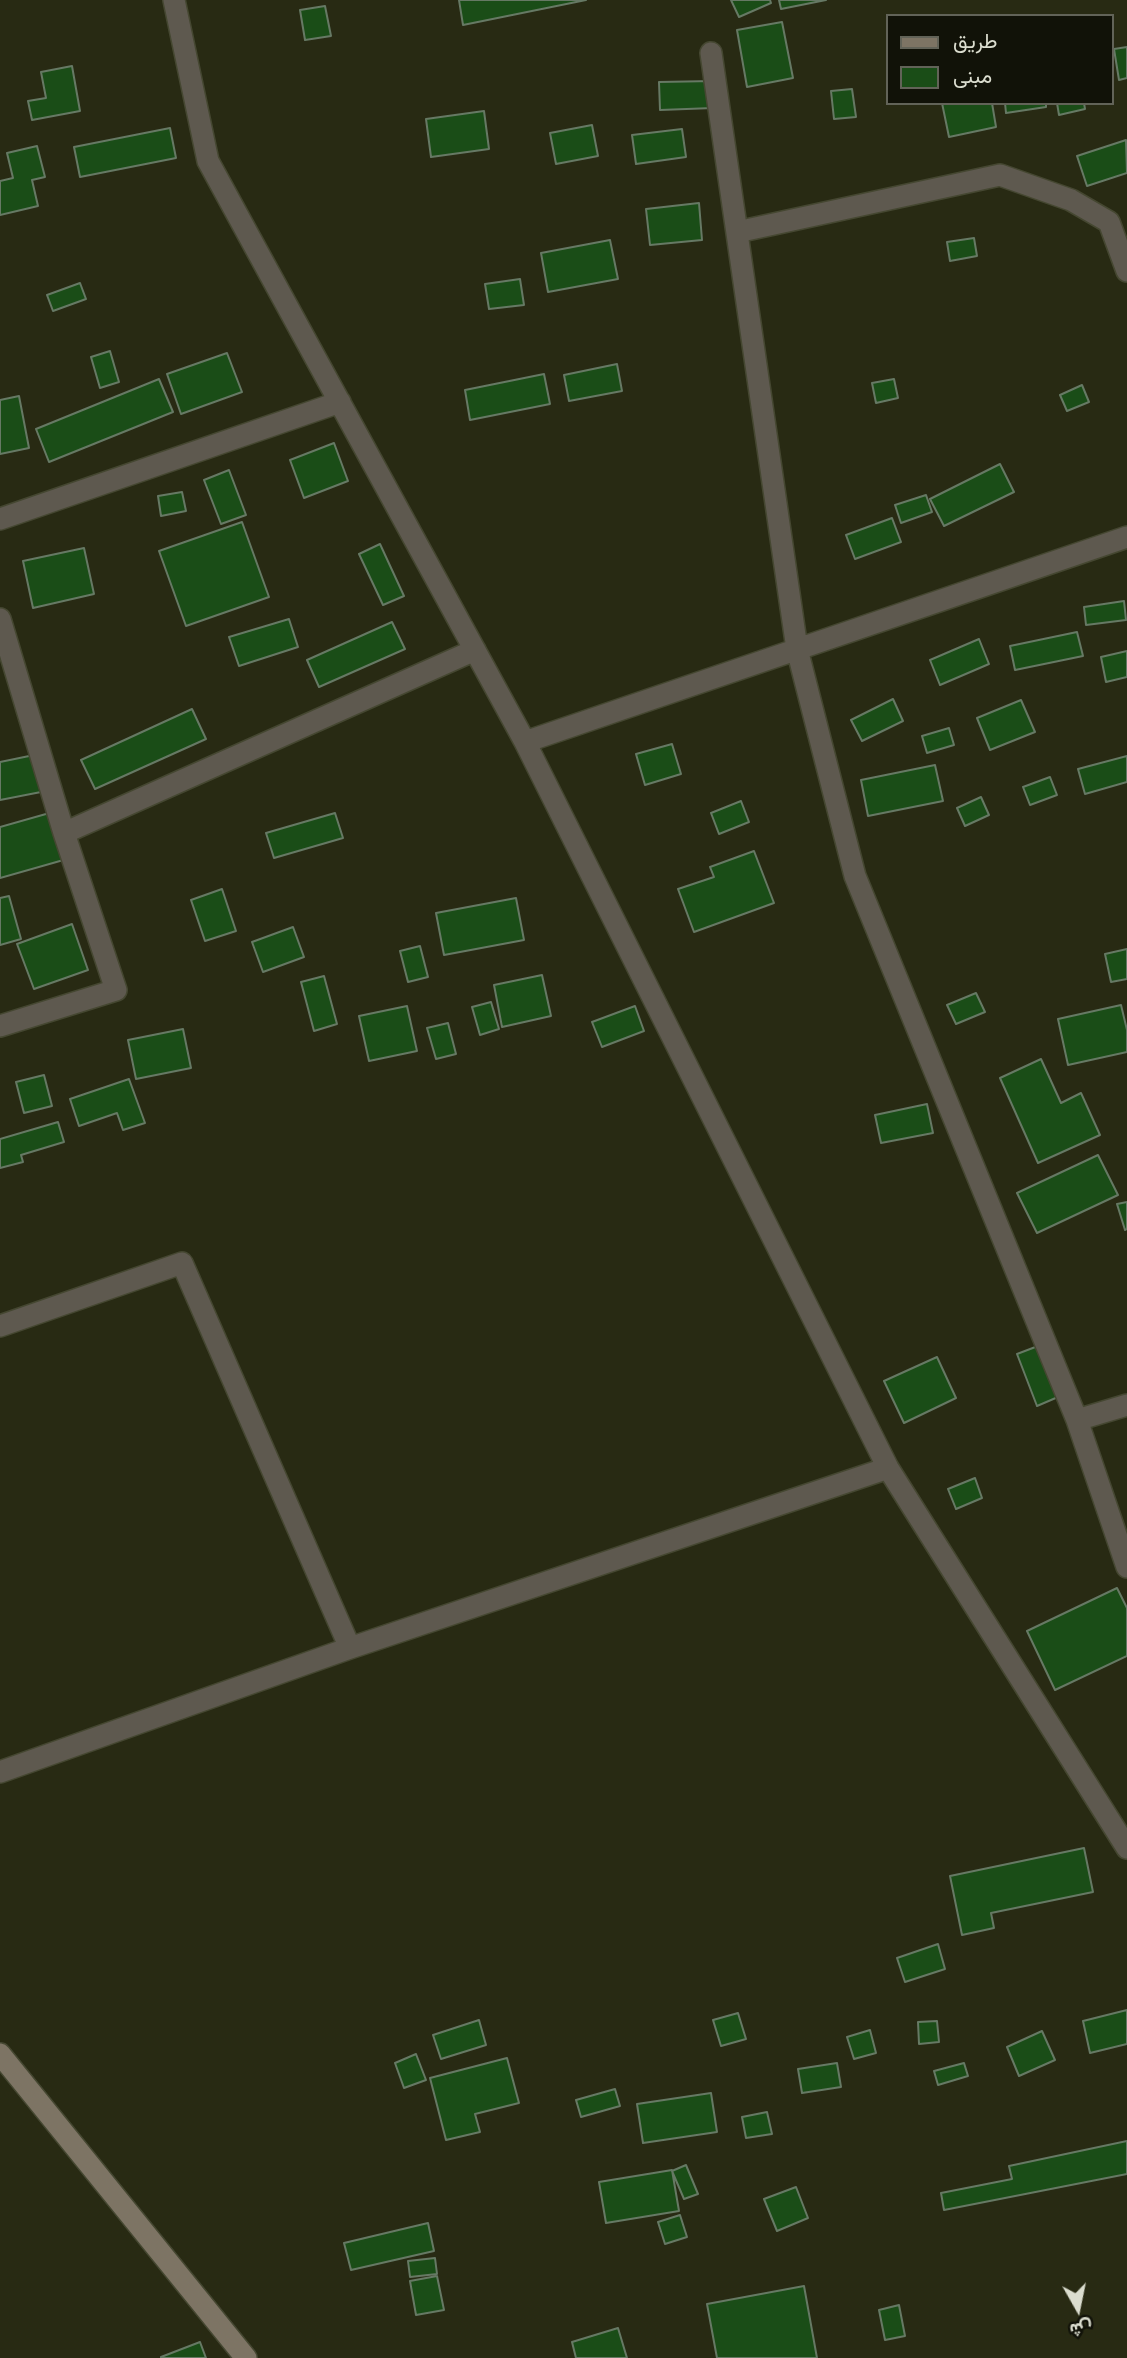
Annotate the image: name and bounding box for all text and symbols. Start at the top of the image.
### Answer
legend [886,14,1113,105]
text: طريق [953,27,998,52]
text: مبنى [953,62,992,87]
north arrow [1043,2274,1113,2344]
text: ش [1068,2317,1094,2343]

